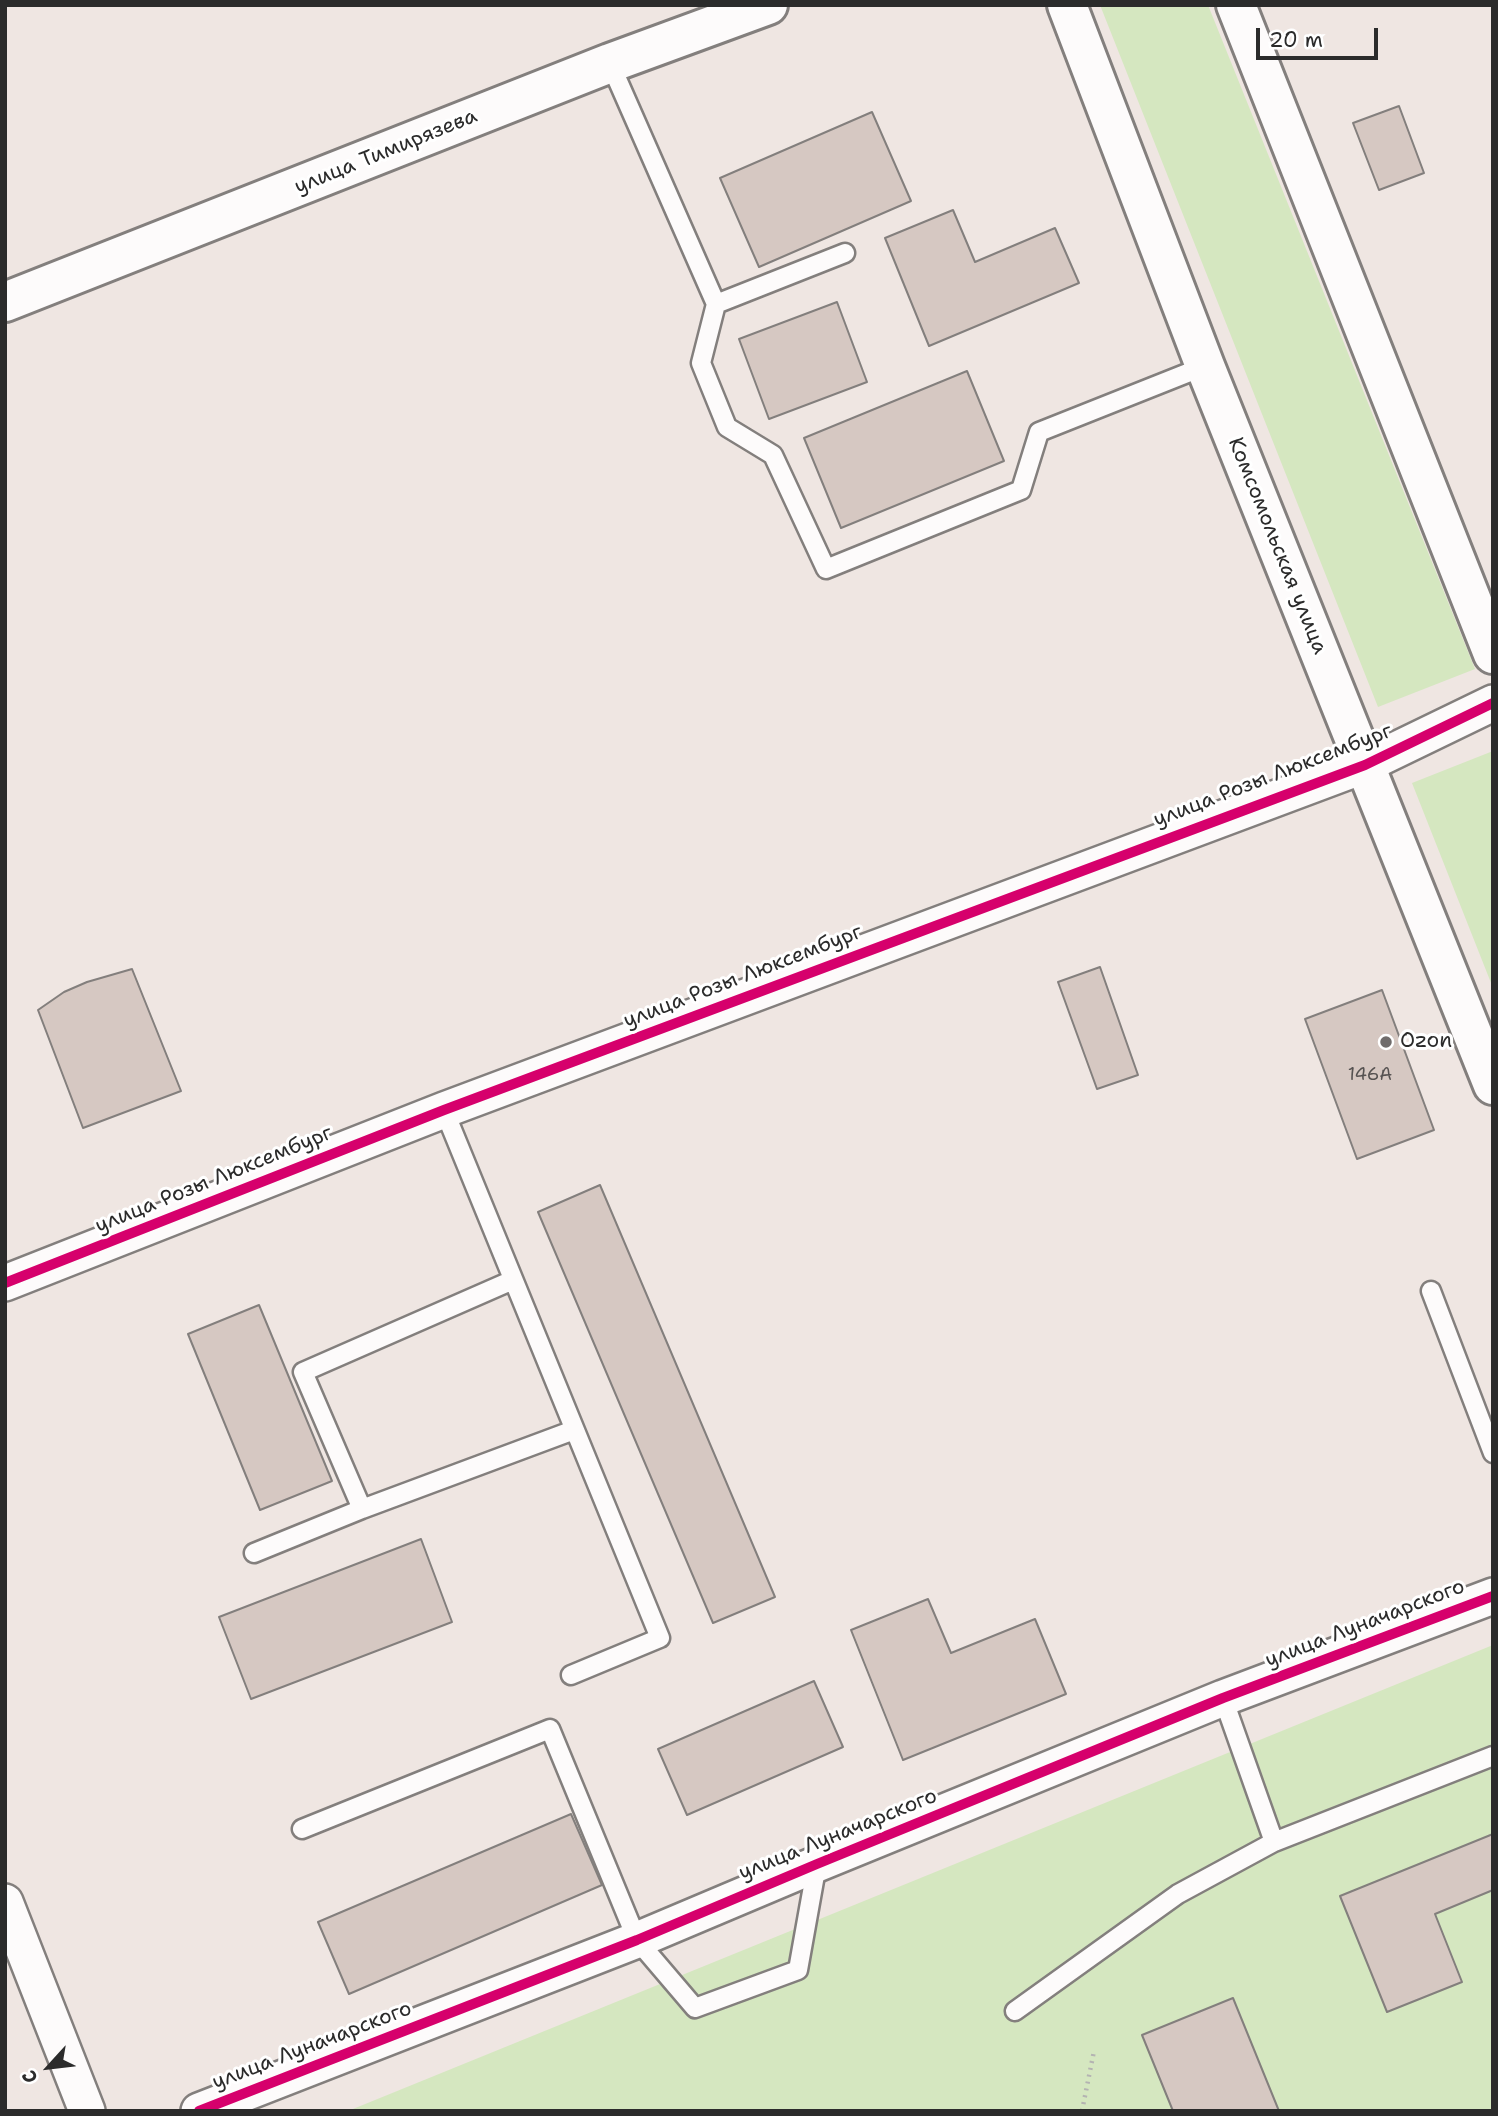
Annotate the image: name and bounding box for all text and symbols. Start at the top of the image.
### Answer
scale bar [1260,14,1382,58]
text: 20 m [1269,26,1323,54]
street label: улица Тимирязева [291,104,481,200]
street label: Комсомольская улица [1222,434,1332,658]
street label: улица Розы Люксембург [1150,719,1396,833]
street label: улица Розы Люксембург [620,920,866,1034]
place label: Ozon [1400,1029,1452,1055]
marker: Ozon [1378,1034,1394,1050]
house number: 146А [1348,1064,1392,1086]
street label: улица Розы Люксембург [92,1121,336,1239]
street label: улица Луначарского [1262,1574,1468,1674]
street label: улица Луначарского [735,1784,941,1886]
street label: улица Луначарского [209,1996,415,2096]
north arrow [14,2032,84,2102]
text: С [16,2066,44,2088]

